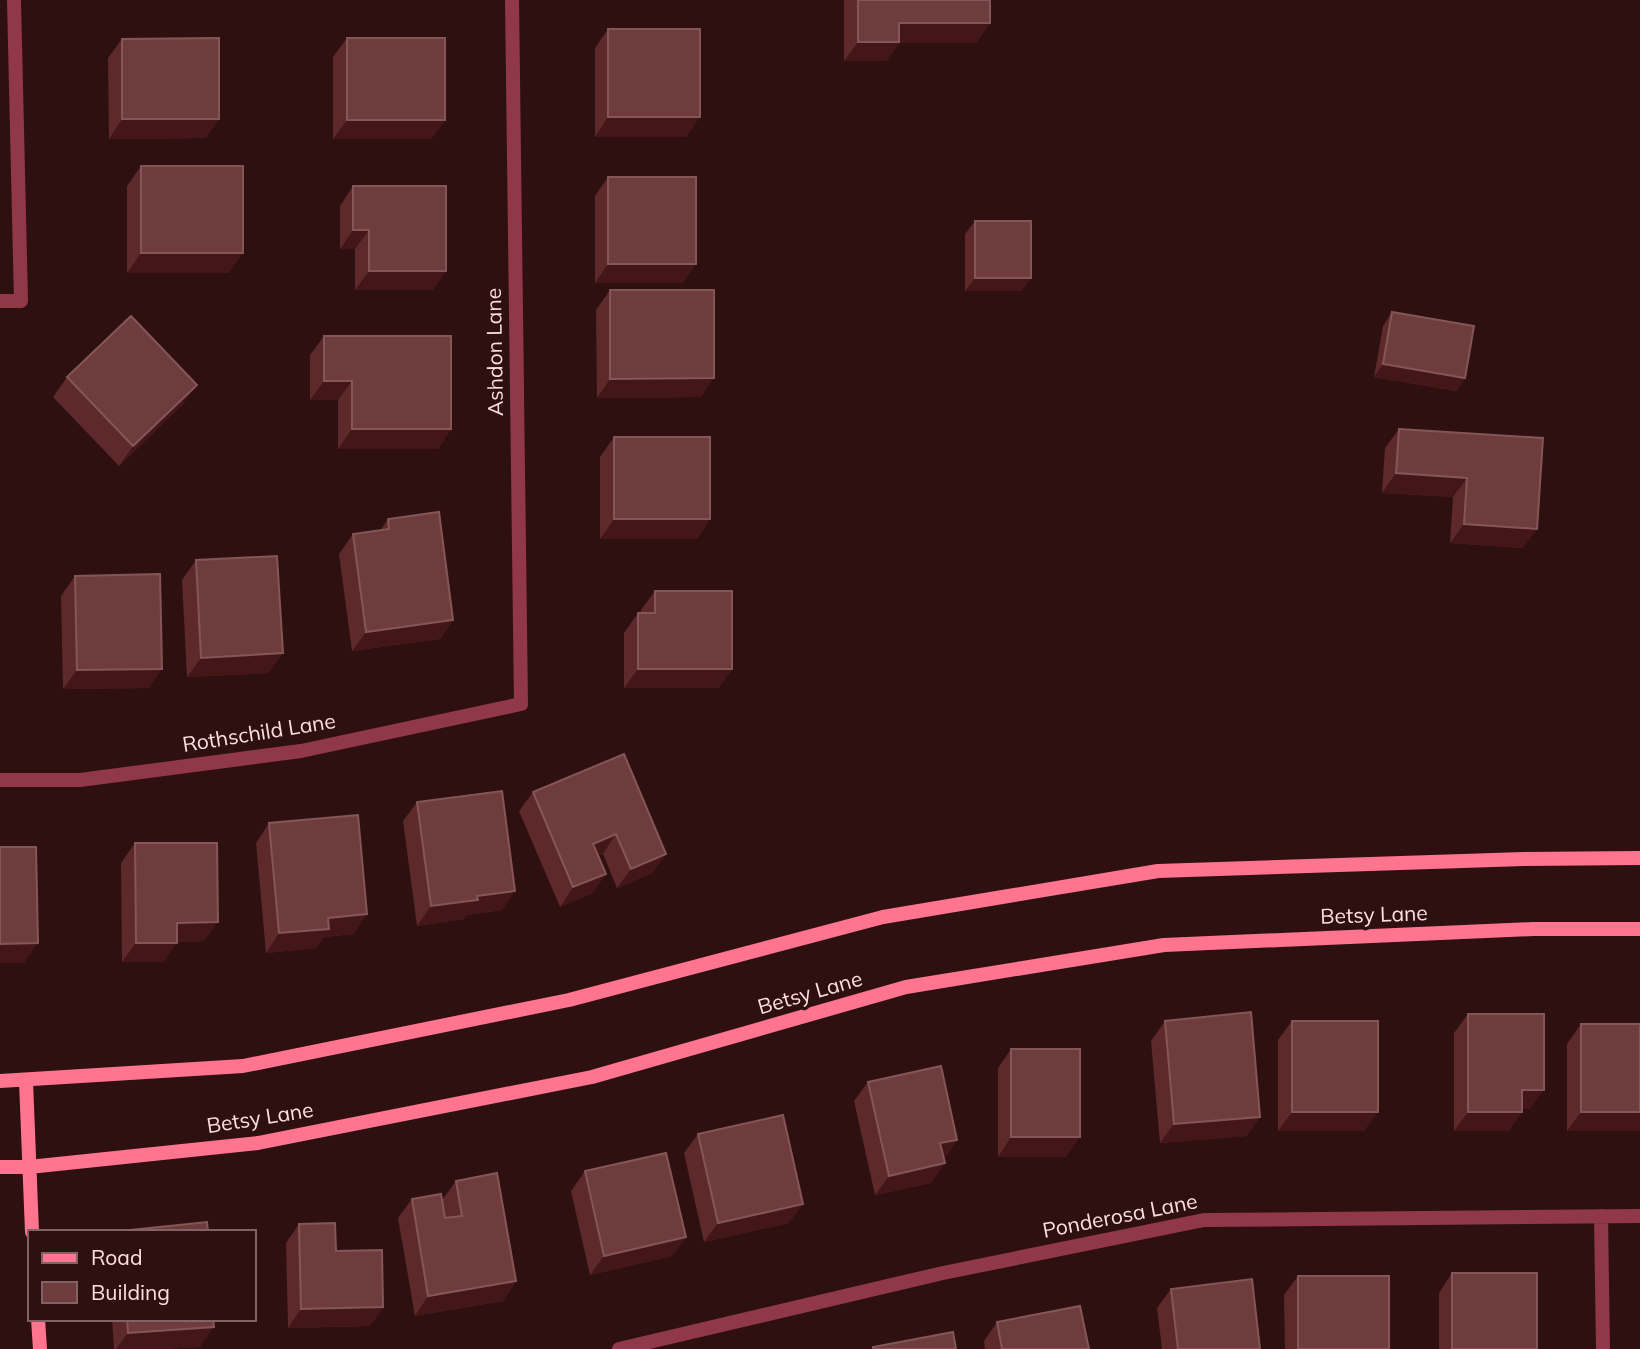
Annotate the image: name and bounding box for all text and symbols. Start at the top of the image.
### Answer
street label: Ashdon Lane [480,288,508,416]
street label: Rothschild Lane [180,707,337,757]
street label: Betsy Lane [1320,899,1428,929]
street label: Betsy Lane [754,965,865,1019]
street label: Betsy Lane [205,1096,315,1138]
street label: Ponderosa Lane [1040,1187,1199,1243]
legend [28,1230,256,1321]
text: Road [91,1244,142,1270]
text: Building [91,1279,170,1305]

